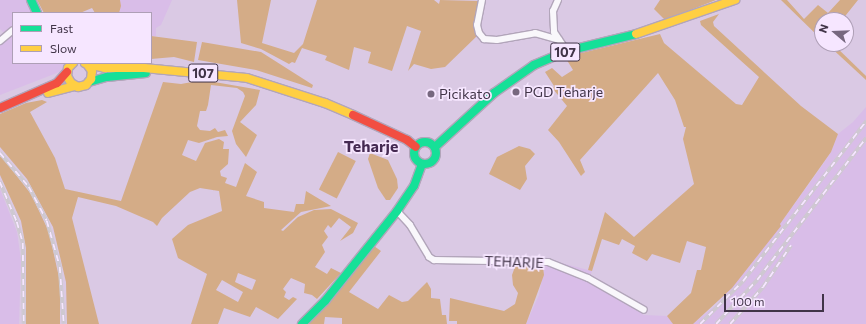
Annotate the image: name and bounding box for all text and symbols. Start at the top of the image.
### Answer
legend [12,12,152,64]
north arrow [814,12,854,52]
text: Fast [50,21,73,35]
text: N [816,22,831,34]
text: Slow [50,41,77,55]
road number: 107 [550,41,580,63]
road number: 107 [188,62,218,84]
place label: PGD Teharje [524,84,603,100]
place label: Picikato [439,86,491,102]
marker: PGD Teharje [511,87,521,97]
marker: Picikato [426,89,436,99]
district label: Teharje [344,136,398,156]
street label: TEHARJE [484,253,544,271]
scale bar [726,286,826,312]
text: 100 m [731,294,765,308]

